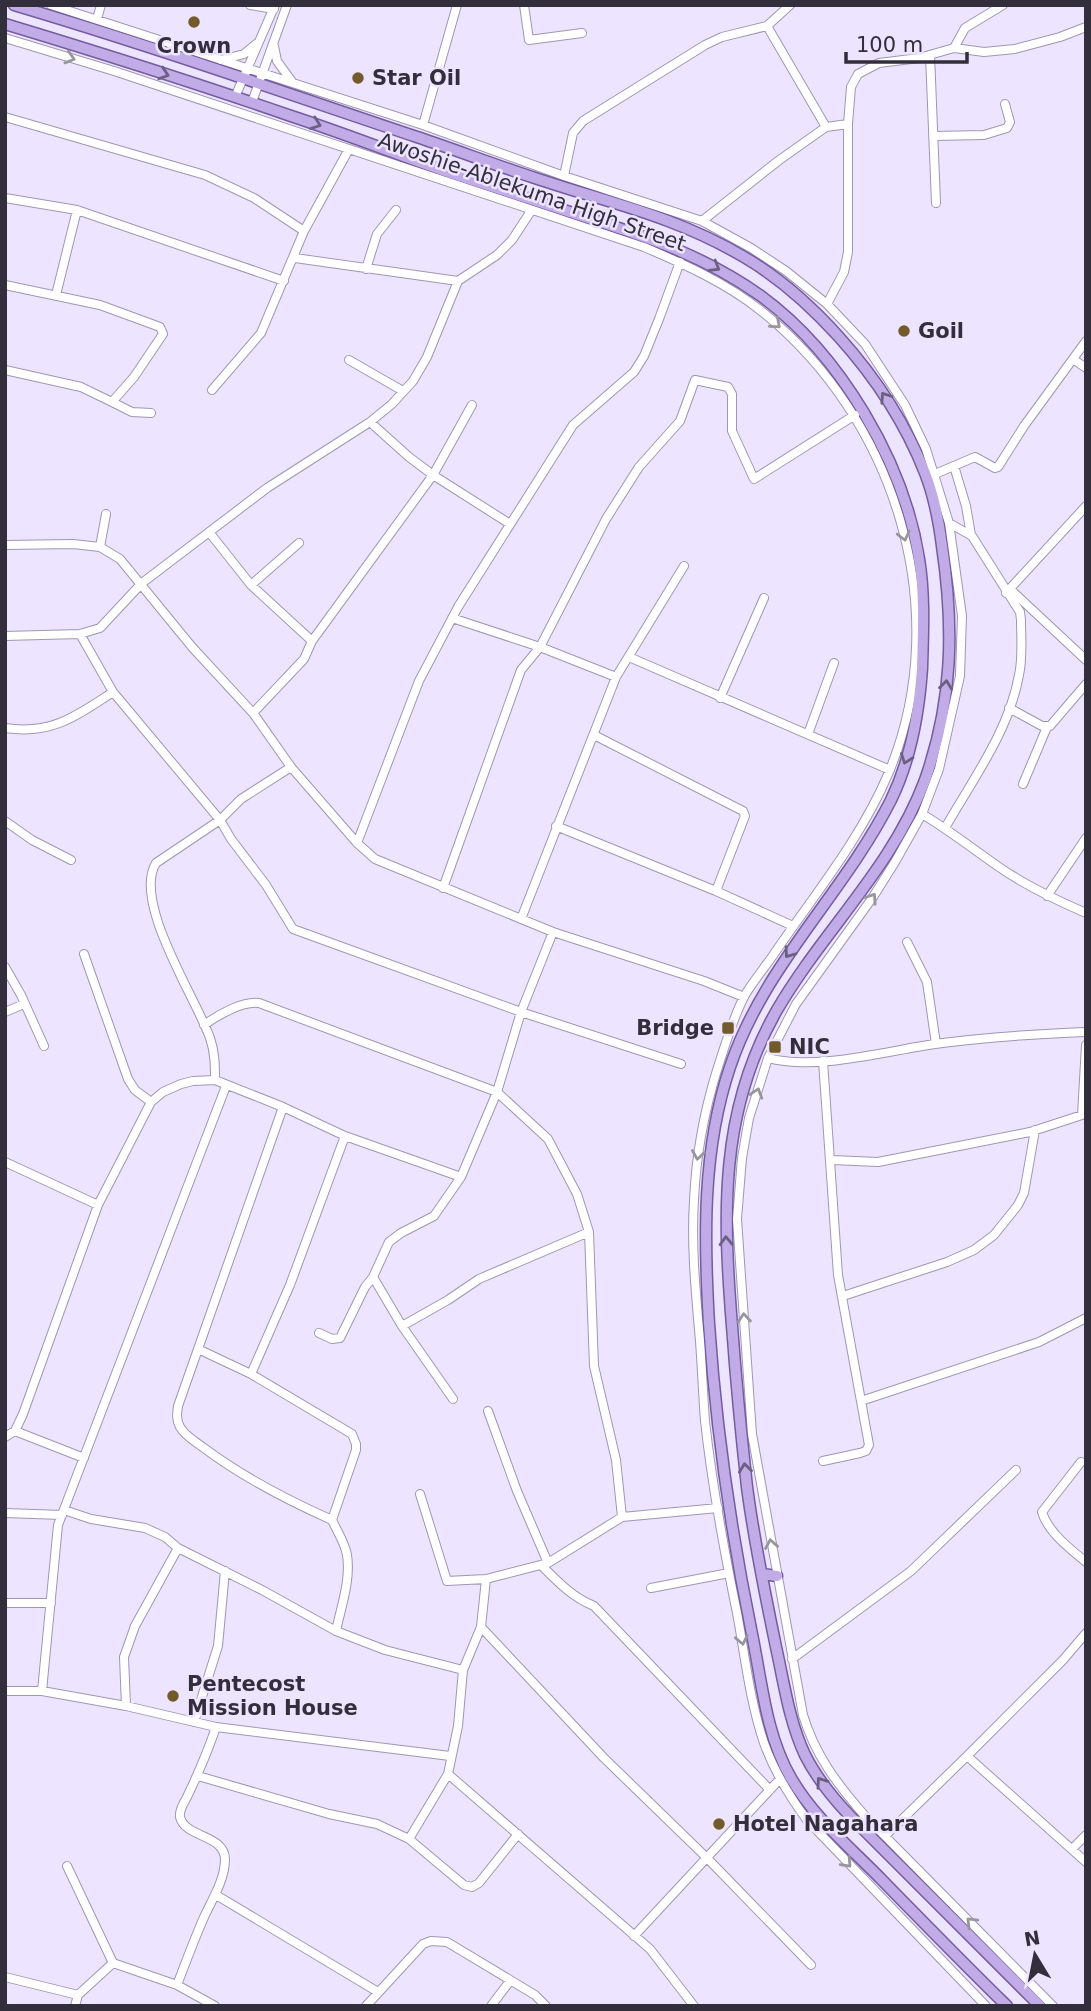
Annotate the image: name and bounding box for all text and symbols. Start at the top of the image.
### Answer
marker: Crown [186,14,202,30]
scale bar [846,21,967,65]
text: 100 m [856,33,923,57]
place label: Crown [157,34,231,58]
one-way arrow [64,50,76,64]
one-way arrow [157,66,170,80]
place label: Star Oil [372,66,461,90]
marker: Star Oil [350,70,366,86]
one-way arrow [310,116,322,130]
street label: Awoshie-Ablekuma High Street [375,128,689,256]
one-way arrow [707,259,720,272]
one-way arrow [768,316,781,328]
place label: Goil [918,319,964,343]
marker: Goil [896,323,912,339]
one-way arrow [881,392,894,405]
one-way arrow [896,530,910,542]
one-way arrow [938,680,953,691]
one-way arrow [901,753,915,765]
one-way arrow [864,893,876,906]
one-way arrow [784,945,797,958]
place label: Bridge [636,1016,714,1040]
marker: Bridge [720,1020,736,1036]
place label: NIC [789,1035,830,1059]
marker: NIC [767,1039,783,1055]
one-way arrow [749,1087,763,1100]
one-way arrow [690,1149,705,1161]
one-way arrow [718,1235,733,1246]
one-way arrow [737,1312,752,1323]
one-way arrow [738,1462,753,1474]
one-way arrow [764,1538,779,1550]
one-way arrow [734,1634,749,1646]
place label: Pentecost Mission House [187,1672,358,1720]
marker: Pentecost Mission House [165,1688,181,1704]
one-way arrow [817,1777,830,1790]
place label: Hotel Nagahara [733,1812,918,1836]
marker: Hotel Nagahara [711,1816,727,1832]
one-way arrow [839,1854,852,1867]
one-way arrow [966,1918,979,1931]
north arrow [1000,1920,1070,1990]
text: N [1022,1926,1042,1950]

